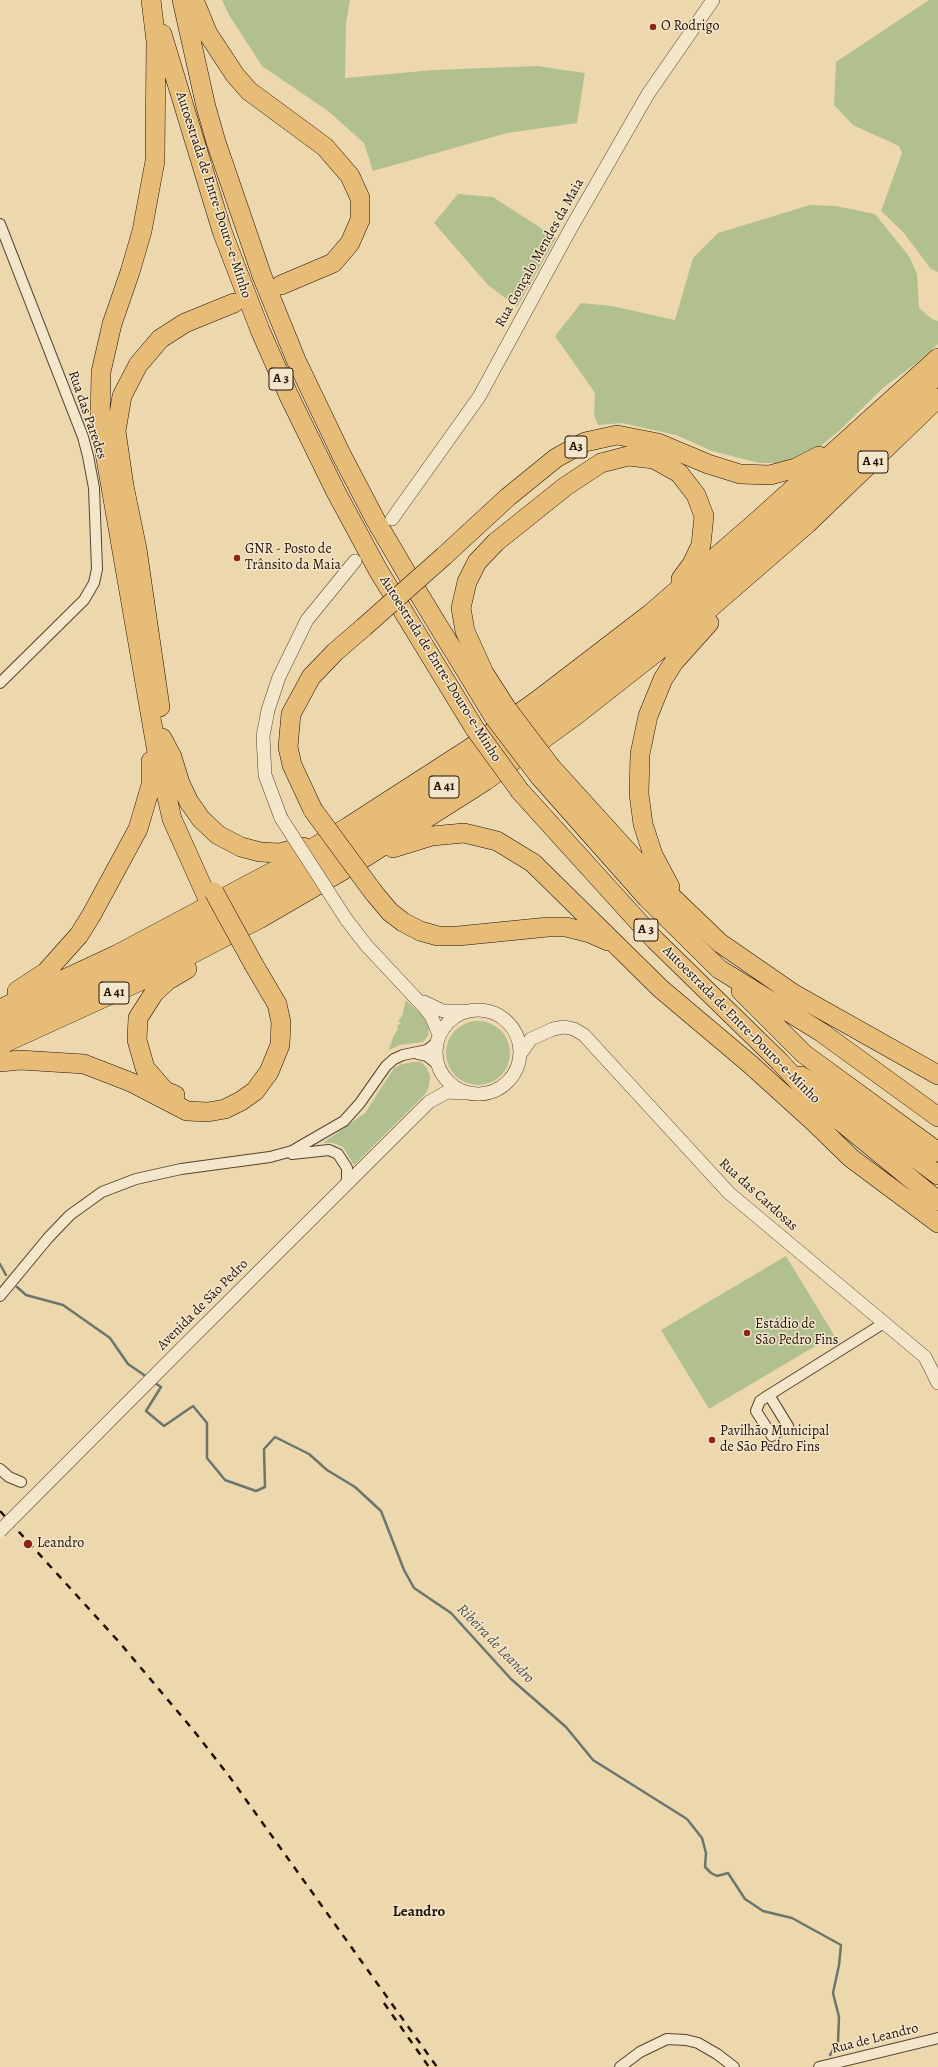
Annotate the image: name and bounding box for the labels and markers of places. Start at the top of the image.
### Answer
place label: O Rodrigo [661,19,719,35]
marker: O Rodrigo [648,22,658,32]
place label: GNR - Posto de Trânsito da Maia [245,542,341,574]
marker: GNR - Posto de Trânsito da Maia [232,553,242,563]
place label: Estádio de São Pedro Fins [755,1317,838,1350]
marker: Estádio de São Pedro Fins [742,1328,752,1338]
place label: Pavilhão Municipal de São Pedro Fins [720,1424,829,1456]
marker: Pavilhão Municipal de São Pedro Fins [707,1435,717,1445]
place label: Leandro [37,1536,84,1552]
marker: Leandro [22,1538,34,1550]

